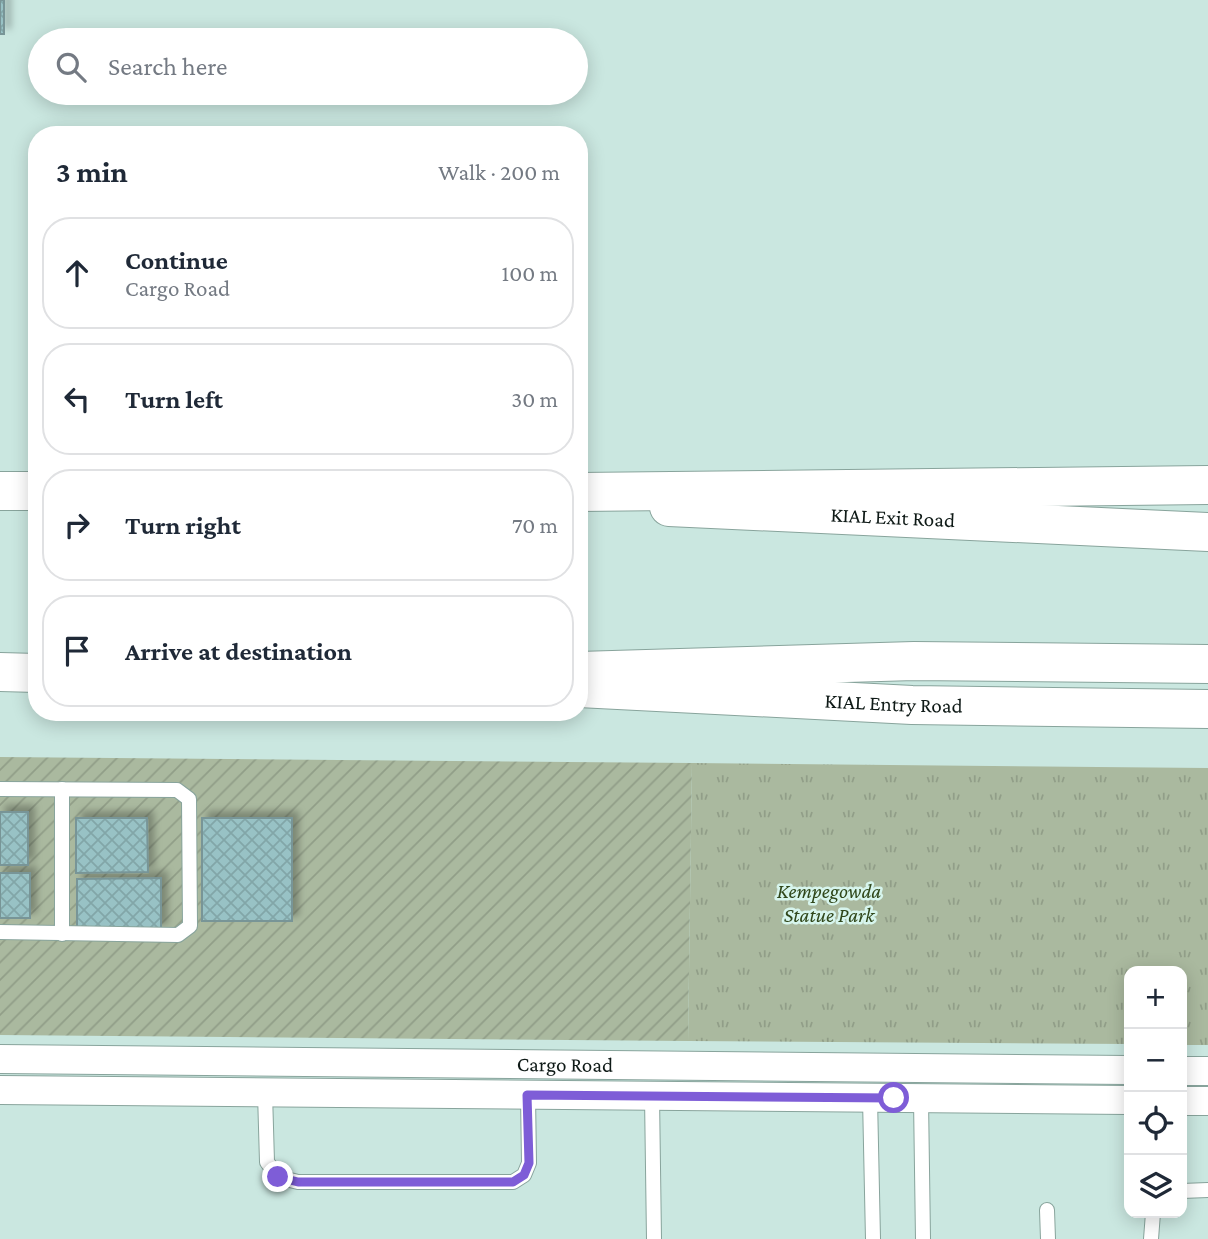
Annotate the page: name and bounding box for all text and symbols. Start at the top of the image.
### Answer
search box [28,28,588,105]
icon: search [52,48,90,86]
text: Search here [108,52,227,81]
text: 3 min [56,155,128,188]
text: Walk · 200 m [438,159,560,185]
text: Continue [125,246,228,275]
icon: ahead [58,254,96,292]
text: 100 m [502,260,558,286]
text: Cargo Road [125,275,230,301]
icon: left [58,380,96,418]
text: Turn left [125,385,223,414]
text: 30 m [511,386,558,412]
street label: KIAL Exit Road [830,503,956,532]
icon: right [58,506,96,544]
text: Turn right [125,511,241,540]
text: 70 m [512,512,558,538]
icon: arrive [58,632,96,670]
text: Arrive at destination [125,637,352,666]
street label: KIAL Entry Road [824,689,963,718]
park label: Kempegowda Statue Park [777,879,881,927]
map controls [1124,966,1187,1218]
button: + [1124,966,1187,1029]
button: − [1124,1029,1187,1092]
street label: Cargo Road [517,1052,613,1077]
route start [878,1082,909,1113]
button: locate [1124,1092,1187,1155]
button: layers [1124,1155,1187,1218]
route end [262,1161,293,1192]

